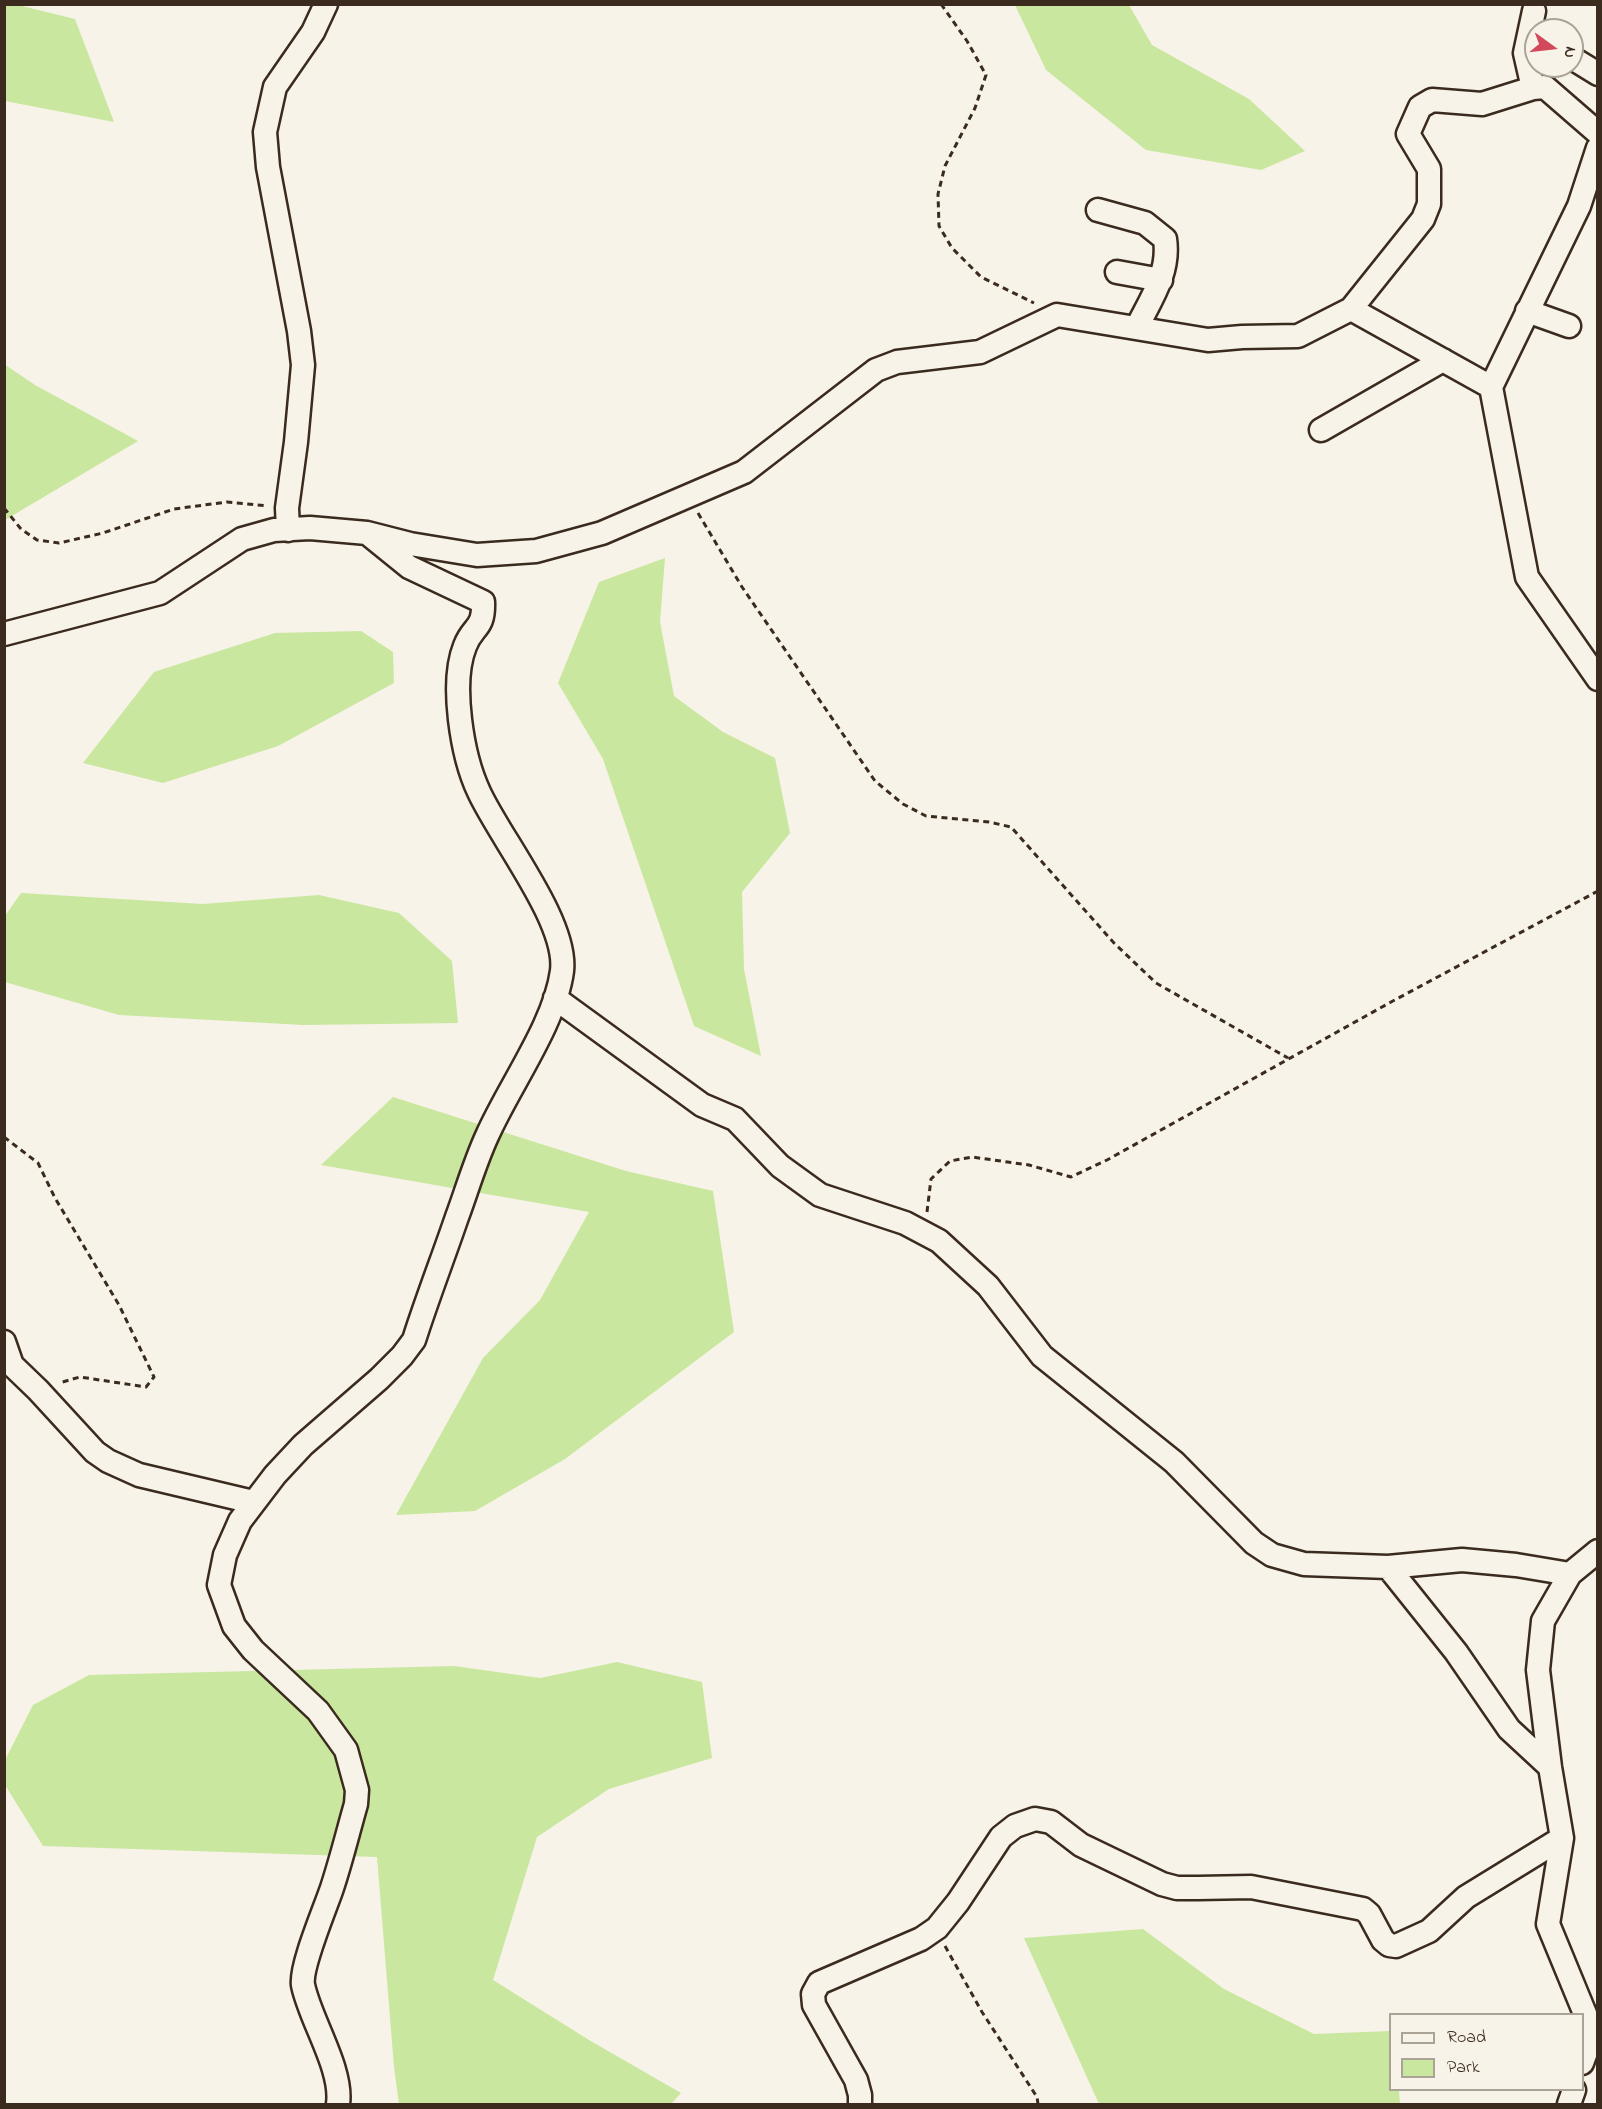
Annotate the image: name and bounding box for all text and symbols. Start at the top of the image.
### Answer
north arrow [1524,18,1584,78]
text: N [1556,44,1582,60]
legend [1389,2013,1584,2091]
text: Road [1447,2025,1486,2051]
text: Park [1447,2055,1480,2081]

